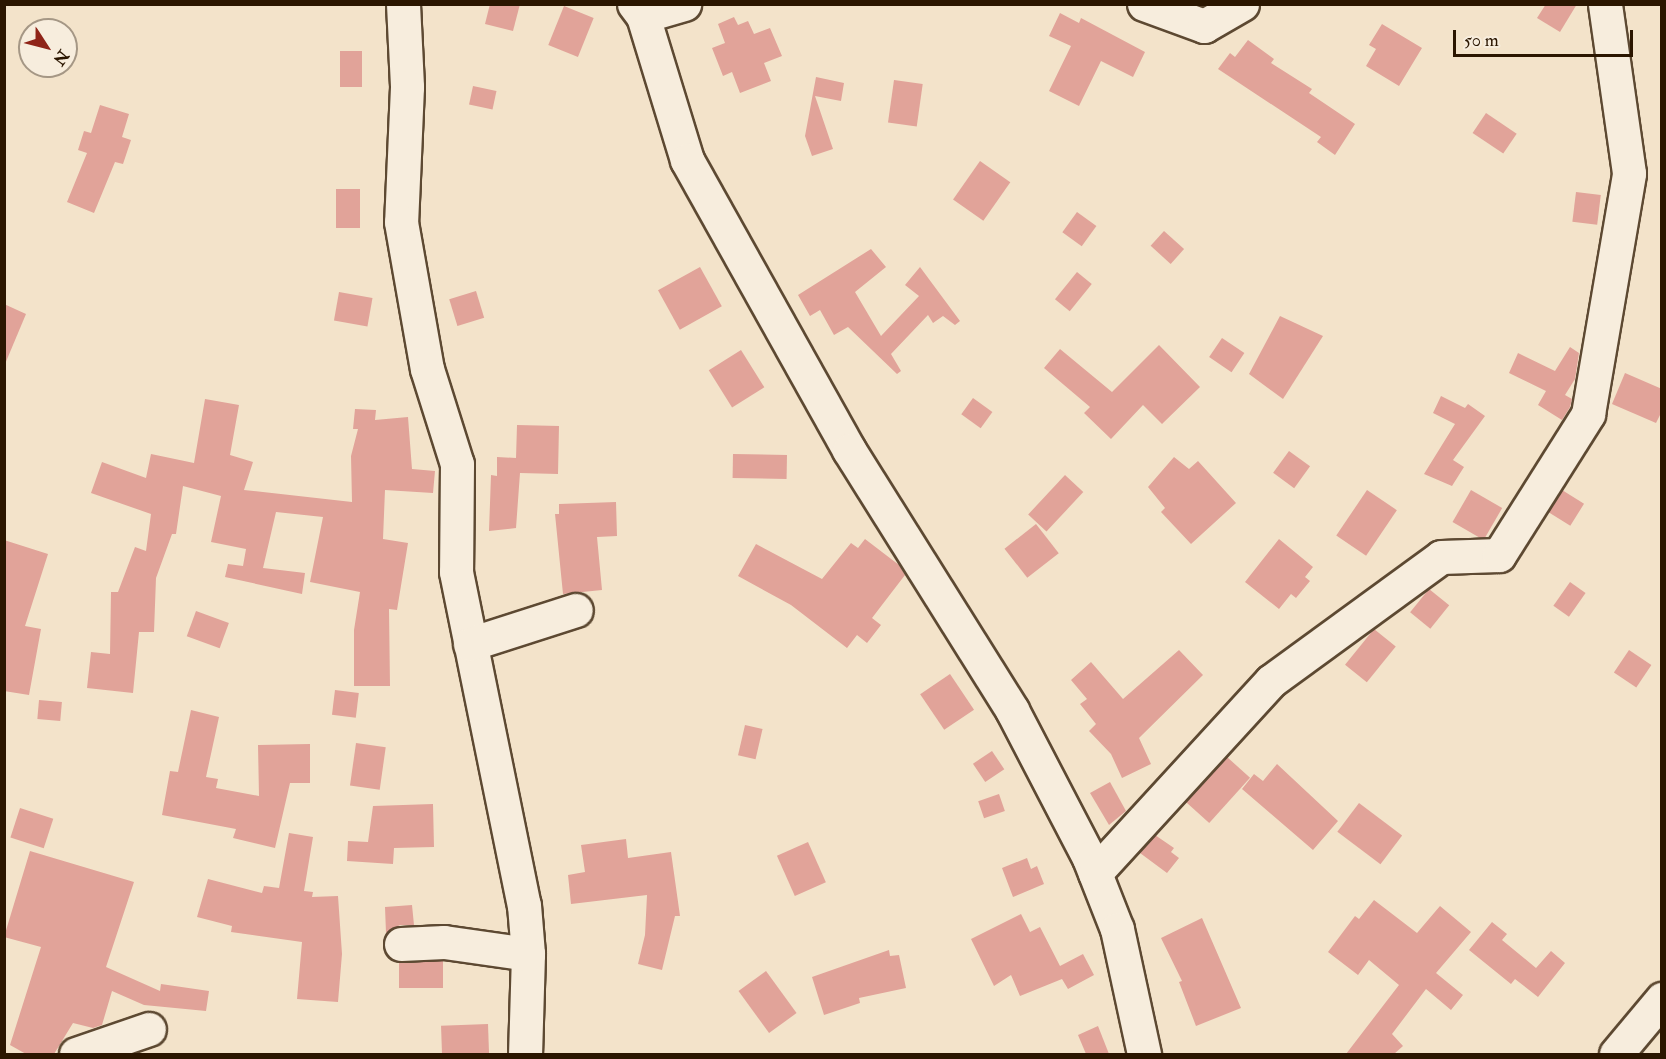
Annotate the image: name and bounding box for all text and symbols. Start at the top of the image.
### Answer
north arrow [18,18,78,78]
scale bar [1456,18,1636,56]
text: 50 m [1464,29,1499,52]
text: N [49,46,73,69]

